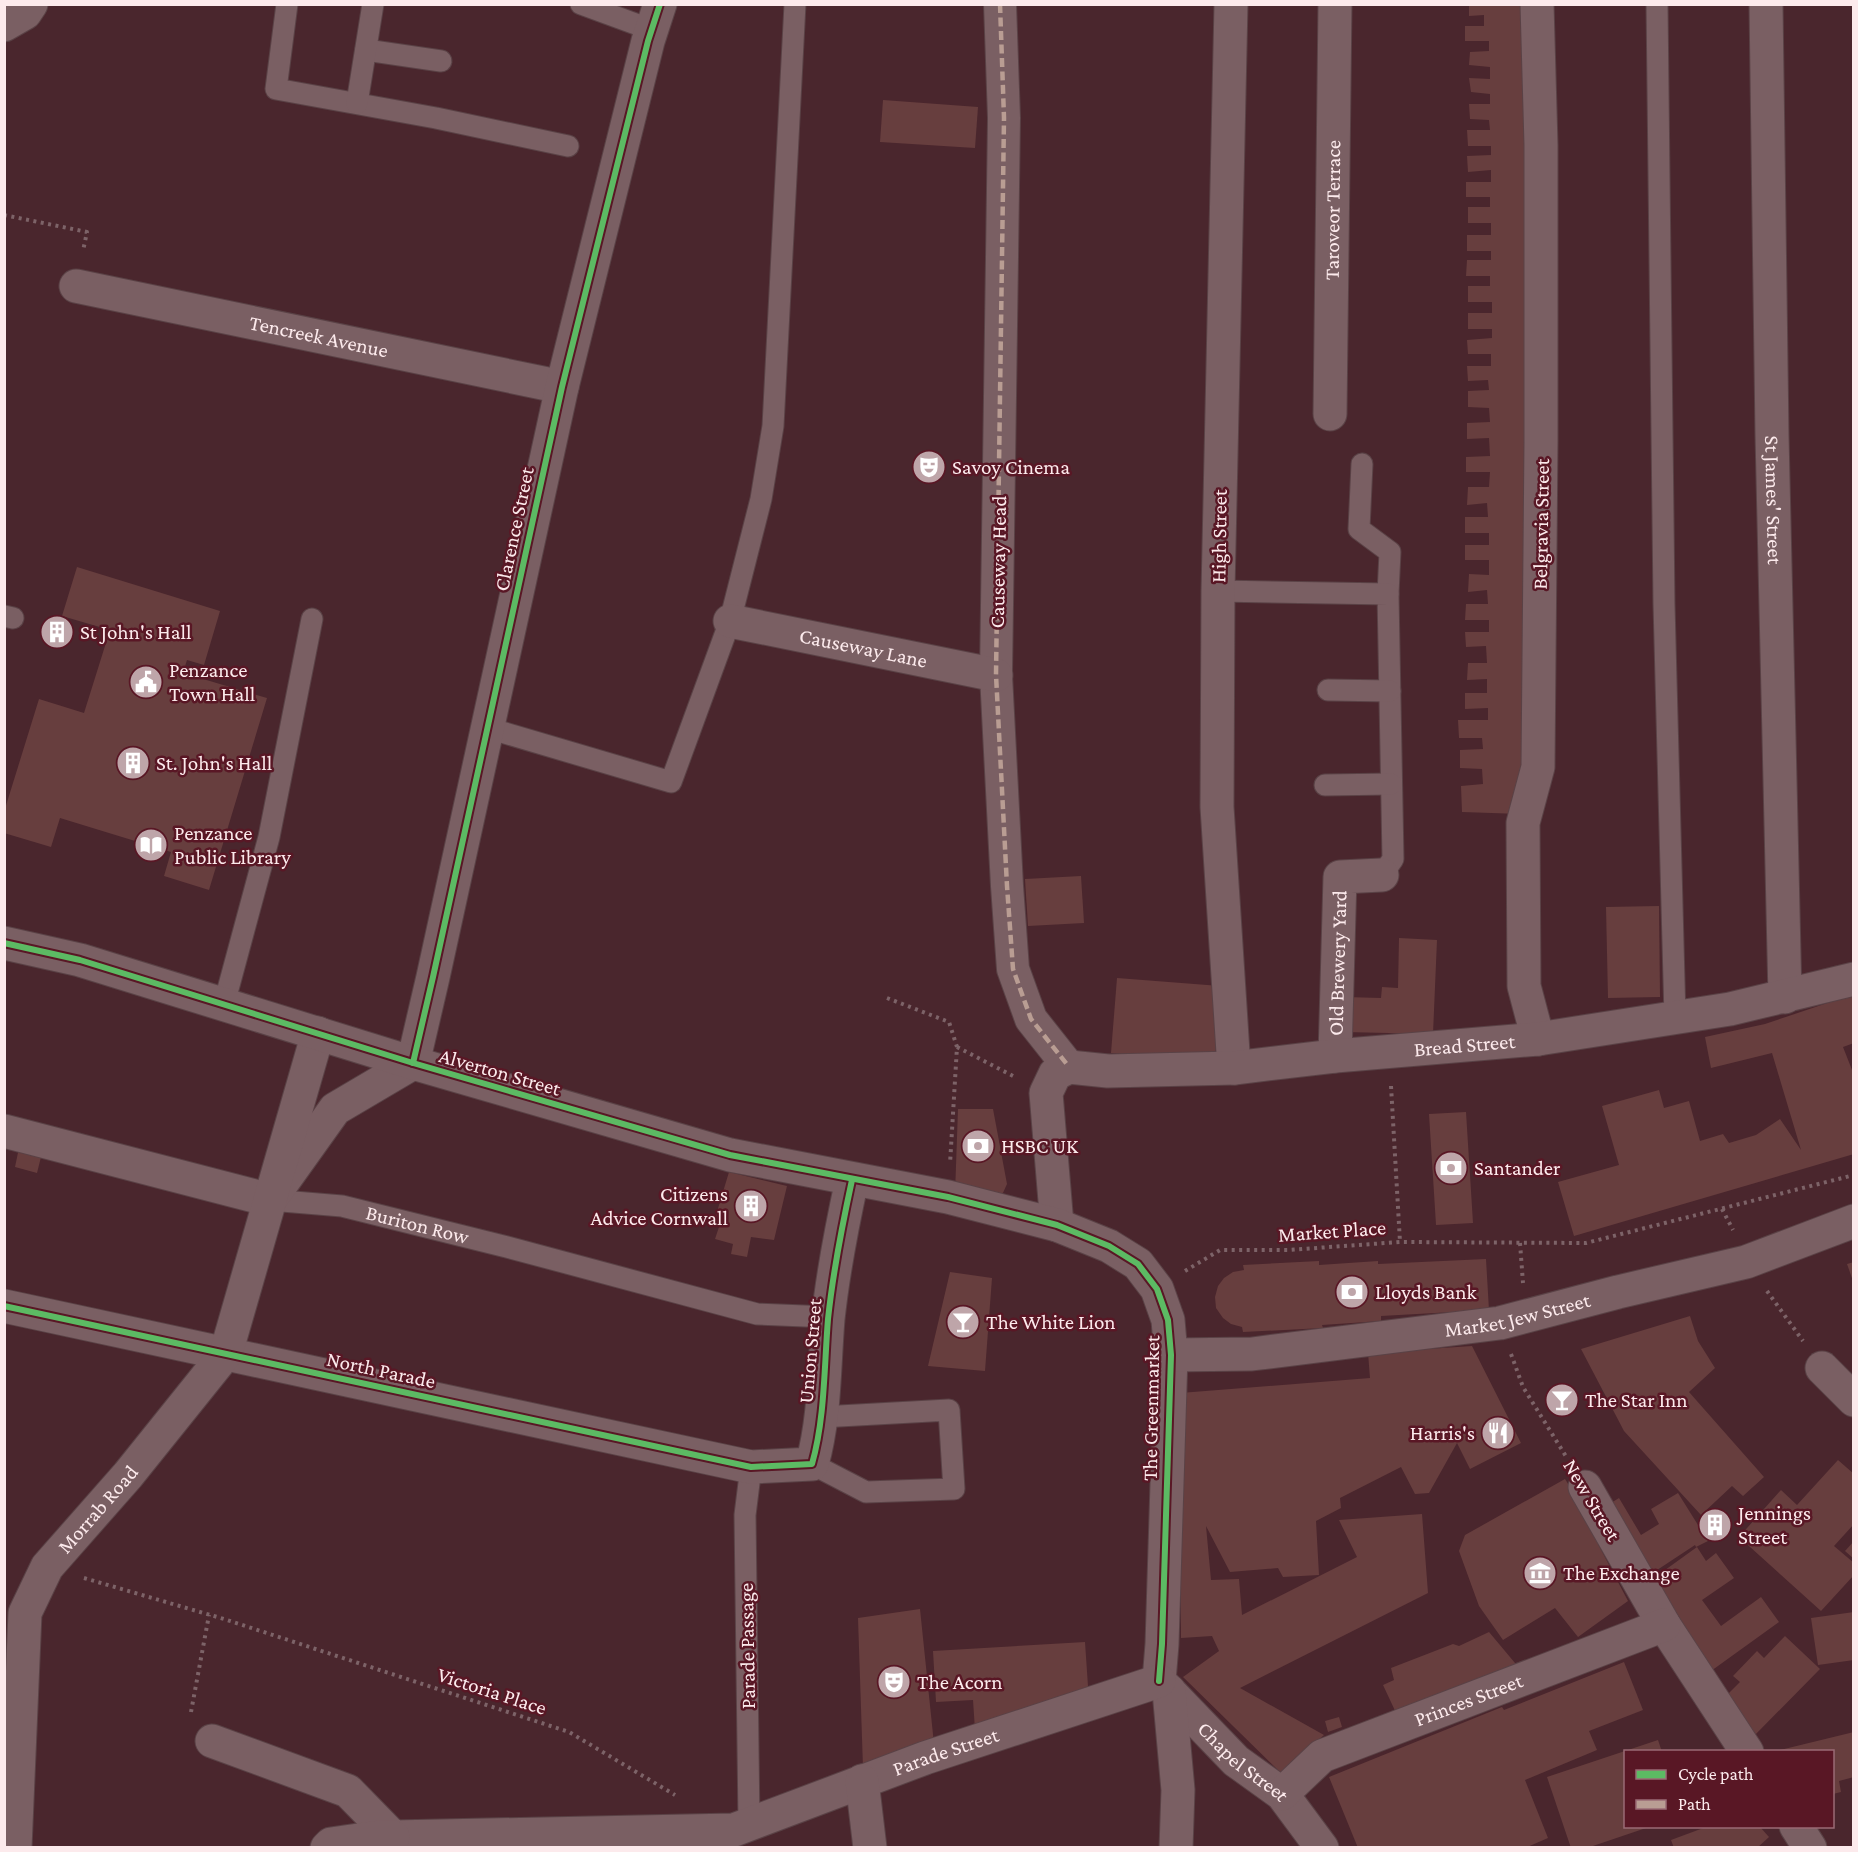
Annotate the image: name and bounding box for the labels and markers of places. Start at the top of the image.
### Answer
theatre icon: Savoy Cinema [911,449,947,485]
place label: Savoy Cinema [952,455,1070,479]
building icon: St John's Hall [39,614,75,650]
place label: St John's Hall [80,620,191,644]
place label: Penzance Town Hall [169,658,255,706]
public building icon: Penzance Town Hall [128,664,164,700]
building icon: St. John's Hall [115,745,151,781]
place label: St. John's Hall [156,751,272,775]
place label: Penzance Public Library [174,821,291,869]
library icon: Penzance Public Library [133,827,169,863]
bank icon: HSBC UK [960,1128,996,1164]
place label: HSBC UK [1001,1134,1079,1158]
bank icon: Santander [1433,1150,1469,1186]
place label: Santander [1474,1156,1561,1180]
place label: Citizens Advice Cornwall [591,1182,728,1230]
building icon: Citizens Advice Cornwall [733,1188,769,1224]
bank icon: Lloyds Bank [1334,1274,1370,1310]
place label: Lloyds Bank [1375,1280,1477,1304]
bar icon: The White Lion [945,1304,981,1340]
place label: The White Lion [986,1310,1116,1334]
bar icon: The Star Inn [1544,1382,1580,1418]
place label: The Star Inn [1585,1388,1688,1412]
restaurant icon: Harris's [1480,1415,1516,1451]
place label: Harris's [1410,1421,1475,1445]
place label: Jennings Street [1736,1501,1811,1549]
building icon: Jennings Street [1697,1507,1733,1543]
museum icon: The Exchange [1522,1555,1558,1591]
place label: The Exchange [1563,1561,1680,1585]
theatre icon: The Acorn [876,1664,912,1700]
place label: The Acorn [917,1670,1003,1694]

